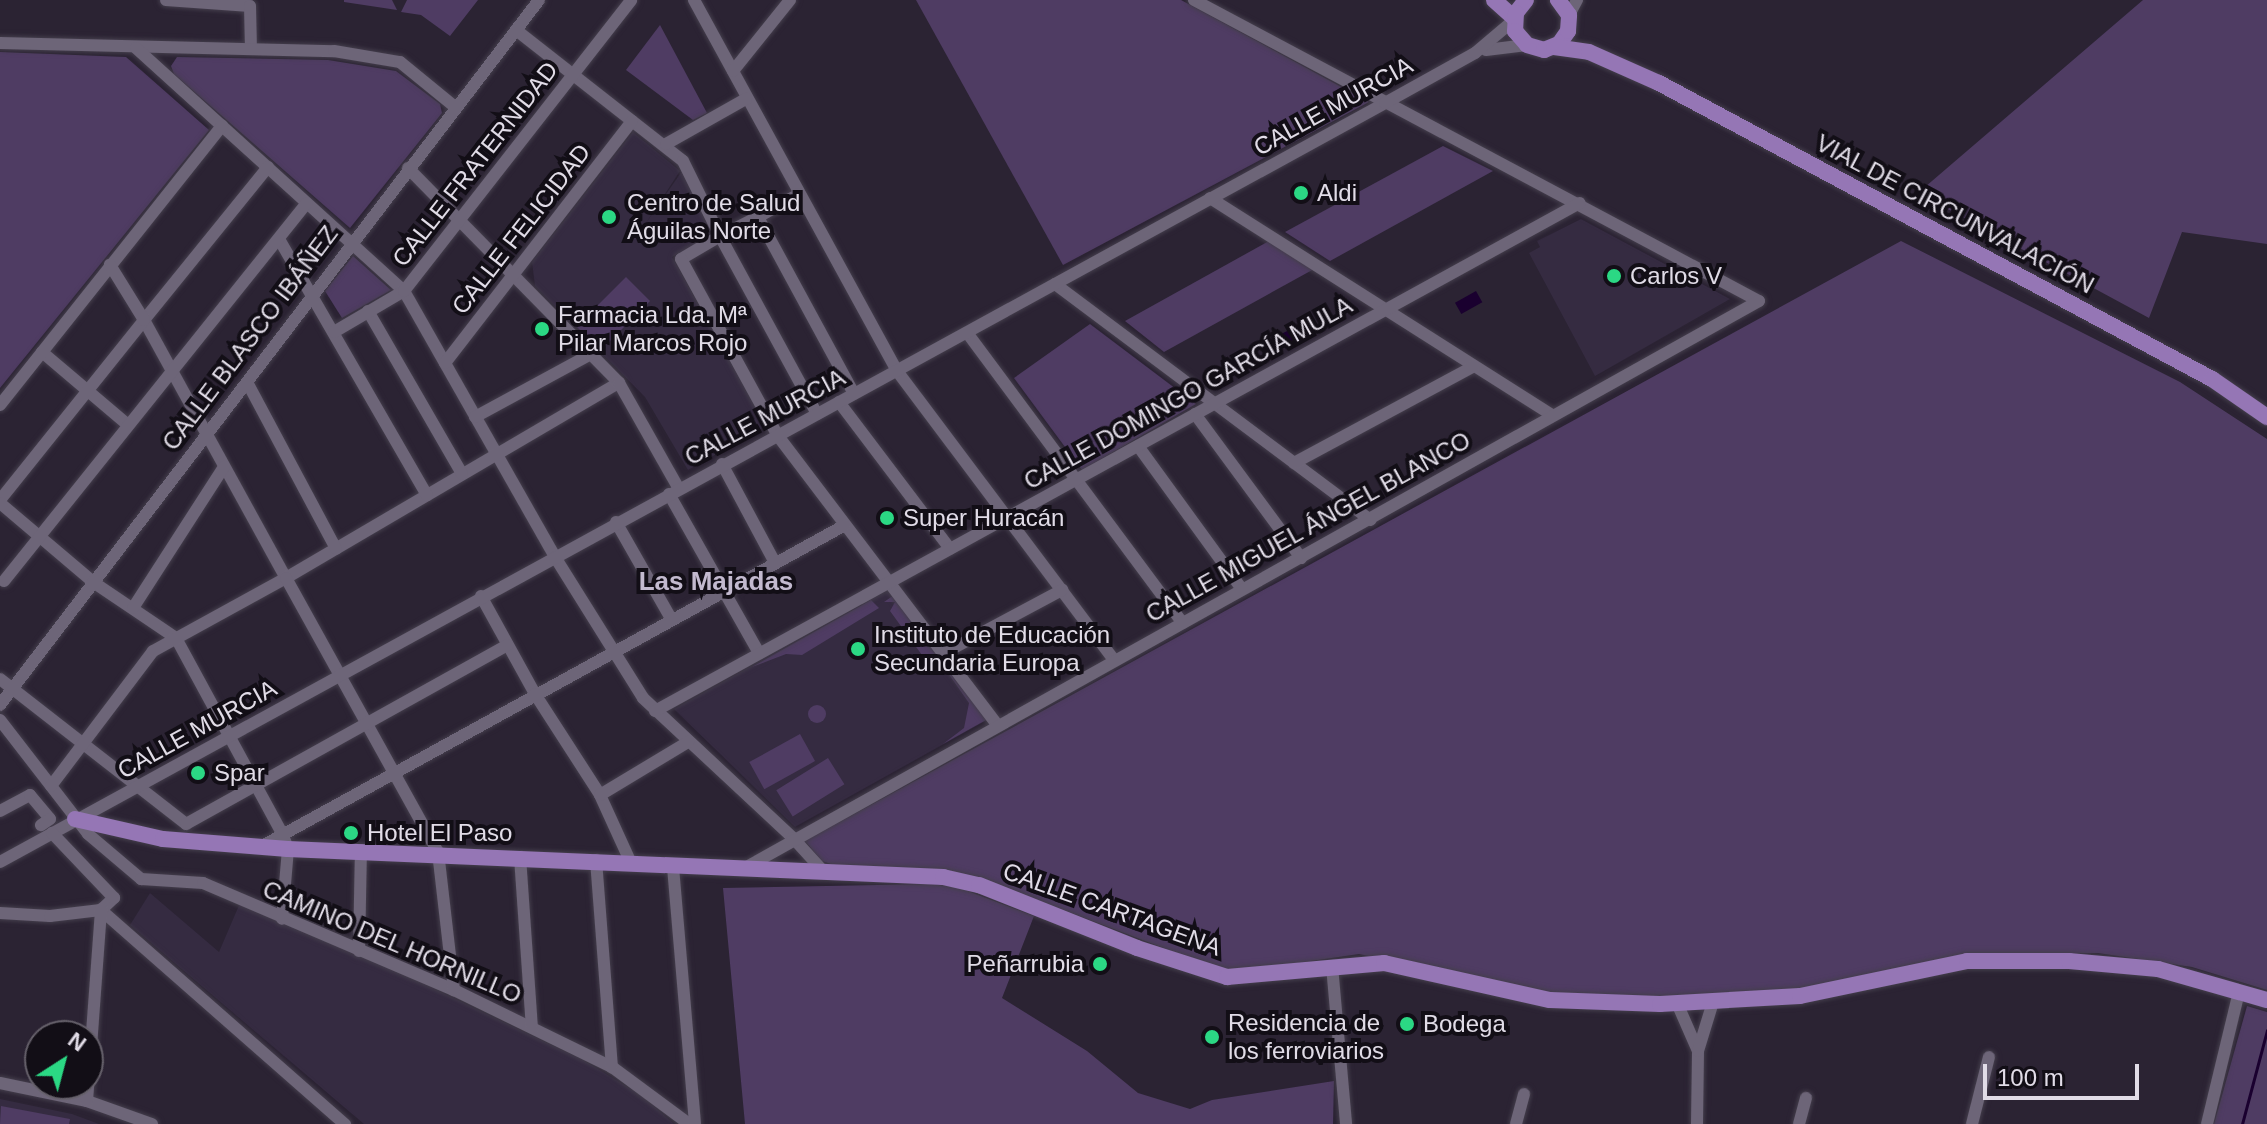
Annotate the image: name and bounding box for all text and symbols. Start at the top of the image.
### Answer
street label: CALLE MURCIA [1248,50,1418,162]
street label: CALLE FRATERNIDAD [386,56,564,272]
street label: VIAL DE CIRCUNVALACIÓN [1811,128,2099,300]
street label: CALLE FELICIDAD [446,138,596,320]
place label: Aldi [1317,179,1357,207]
marker: Aldi [1292,184,1310,202]
place label: Centro de Salud Águilas Norte [627,189,800,245]
marker: Centro de Salud Águilas Norte [598,206,620,228]
street label: CALLE BLASCO IBÁÑEZ [156,220,344,456]
place label: Carlos V [1630,262,1722,290]
marker: Carlos V [1605,267,1623,285]
street label: CALLE DOMINGO GARCÍA MULA [1018,290,1358,496]
place label: Farmacia Lda. Mª Pilar Marcos Rojo [558,301,747,357]
marker: Farmacia Lda. Mª Pilar Marcos Rojo [533,320,551,338]
street label: CALLE MURCIA [680,363,850,471]
street label: CALLE MIGUEL ÁNGEL BLANCO [1140,425,1476,629]
place label: Super Huracán [903,504,1064,532]
marker: Super Huracán [878,509,896,527]
district label: Las Majadas [639,566,793,598]
place label: Instituto de Educación Secundaria Europa [874,621,1110,677]
marker: Instituto de Educación Secundaria Europa [849,640,867,658]
street label: CALLE MURCIA [112,673,282,785]
place label: Spar [214,759,265,787]
marker: Spar [189,764,207,782]
place label: Hotel El Paso [367,819,512,847]
marker: Hotel El Paso [342,824,360,842]
street label: CALLE CARTAGENA [999,856,1225,962]
street label: CAMINO DEL HORNILLO [258,874,526,1010]
place label: Peñarrubia [967,950,1084,978]
marker: Peñarrubia [1091,955,1109,973]
place label: Residencia de los ferroviarios [1228,1009,1384,1065]
place label: Bodega [1423,1010,1506,1038]
marker: Bodega [1398,1015,1416,1033]
north arrow [24,1020,104,1100]
text: N [63,1027,91,1057]
marker: Residencia de los ferroviarios [1203,1028,1221,1046]
scale bar [1987,1048,2143,1098]
text: 100 m [1997,1064,2064,1091]

